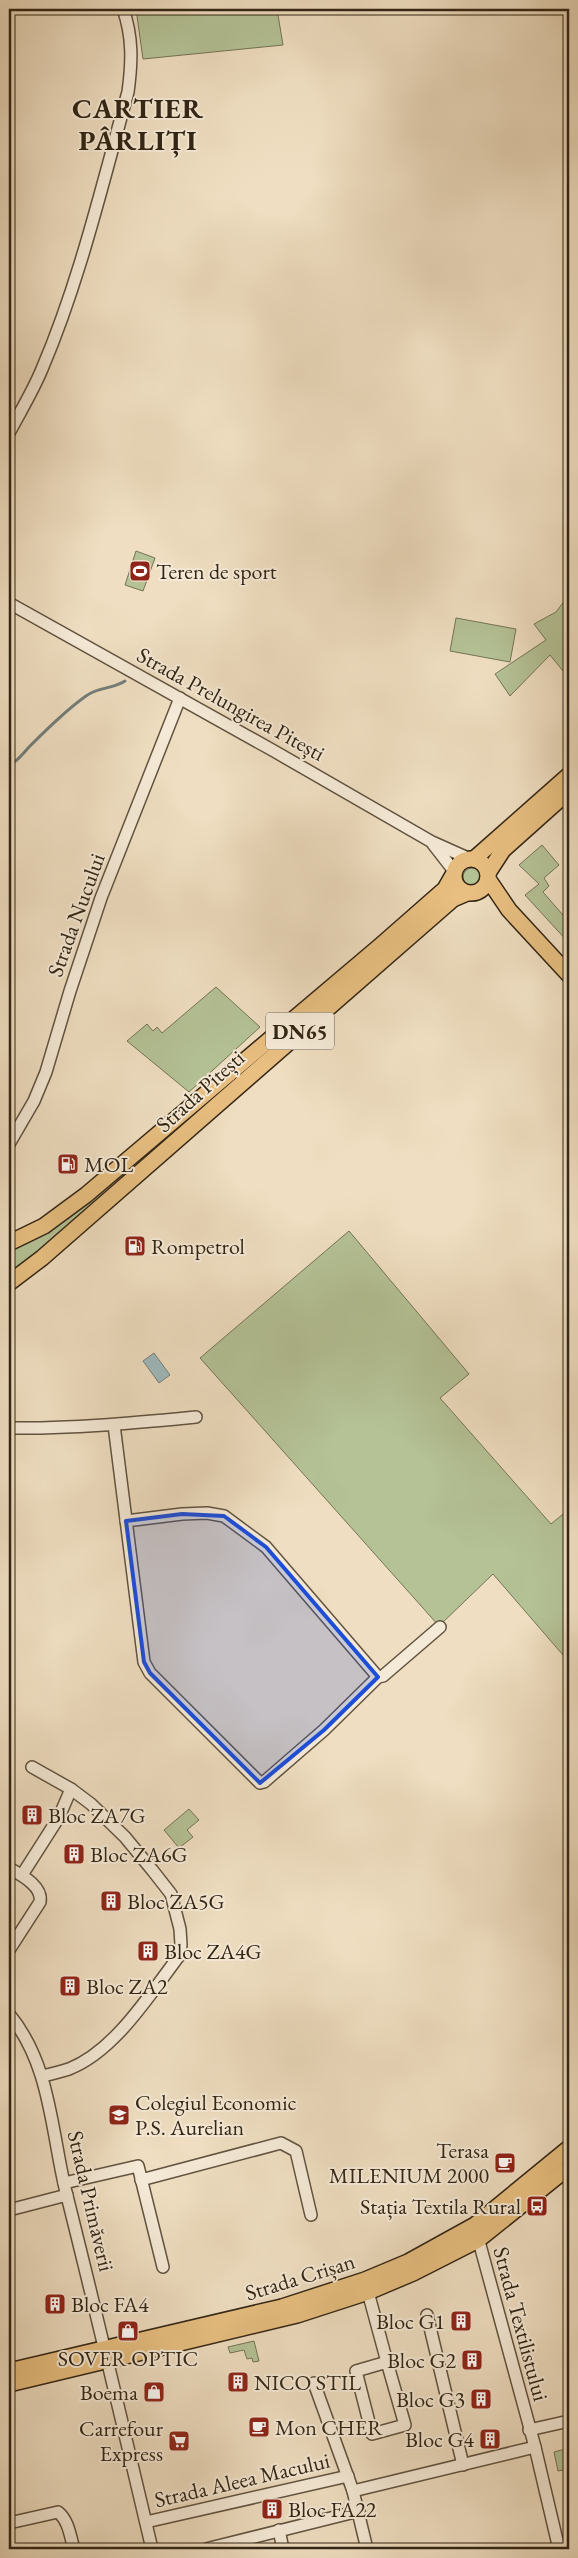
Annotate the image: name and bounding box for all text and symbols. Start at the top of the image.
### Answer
district label: CARTIER PÂRLIȚI [72,90,204,158]
place label: Teren de sport [156,557,277,586]
sports icon: Teren de sport [128,559,152,583]
street label: Strada Prelungirea Pitești [132,640,330,768]
street label: Strada Nucului [40,849,112,981]
road number: DN65 [266,1012,334,1050]
street label: Strada Pitești [149,1043,251,1139]
place label: MOL [84,1150,134,1179]
fuel station icon: MOL [56,1152,80,1176]
place label: Rompetrol [151,1232,245,1261]
fuel station icon: Rompetrol [123,1234,147,1258]
place label: Bloc ZA7G [48,1801,146,1830]
building icon: Bloc ZA7G [20,1803,44,1827]
place label: Bloc ZA6G [90,1840,188,1869]
building icon: Bloc ZA6G [62,1842,86,1866]
place label: Bloc ZA5G [127,1887,225,1916]
building icon: Bloc ZA5G [99,1889,123,1913]
place label: Bloc ZA4G [164,1937,262,1966]
building icon: Bloc ZA4G [136,1939,160,1963]
place label: Bloc ZA2 [86,1972,168,2001]
building icon: Bloc ZA2 [58,1974,82,1998]
place label: Colegiul Economic P.S. Aurelian [135,2088,297,2142]
school or university icon: Colegiul Economic P.S. Aurelian [107,2103,131,2127]
street label: Strada Primăverii [61,2128,121,2274]
place label: Terasa MILENIUM 2000 [329,2136,489,2190]
cafe icon: Terasa MILENIUM 2000 [493,2151,517,2175]
place label: Stația Textila Rural [360,2192,521,2221]
bus stop icon: Stația Textila Rural [525,2194,549,2218]
street label: Strada Textilistului [486,2244,556,2404]
street label: Strada Crișan [242,2246,359,2307]
place label: Bloc FA4 [71,2290,149,2319]
building icon: Bloc FA4 [43,2292,67,2316]
place label: Bloc G1 [376,2307,445,2336]
building icon: Bloc G1 [449,2309,473,2333]
shop icon: SOVER OPTIC [116,2319,140,2343]
place label: SOVER OPTIC [58,2344,198,2373]
place label: Bloc G2 [387,2346,456,2375]
building icon: Bloc G2 [460,2348,484,2372]
place label: NICO STIL [254,2368,361,2397]
building icon: NICO STIL [226,2370,250,2394]
place label: Boema [80,2378,138,2407]
shop icon: Boema [142,2380,166,2404]
place label: Bloc G3 [396,2385,465,2414]
building icon: Bloc G3 [469,2387,493,2411]
place label: Mon CHER [275,2413,383,2442]
place label: Carrefour Express [79,2414,164,2468]
cafe icon: Mon CHER [247,2415,271,2439]
place label: Bloc G4 [405,2425,474,2454]
building icon: Bloc G4 [478,2427,502,2451]
supermarket icon: Carrefour Express [167,2429,191,2453]
street label: Strada Aleea Macului [151,2446,333,2514]
place label: Bloc FA22 [288,2495,377,2524]
building icon: Bloc FA22 [260,2497,284,2521]

